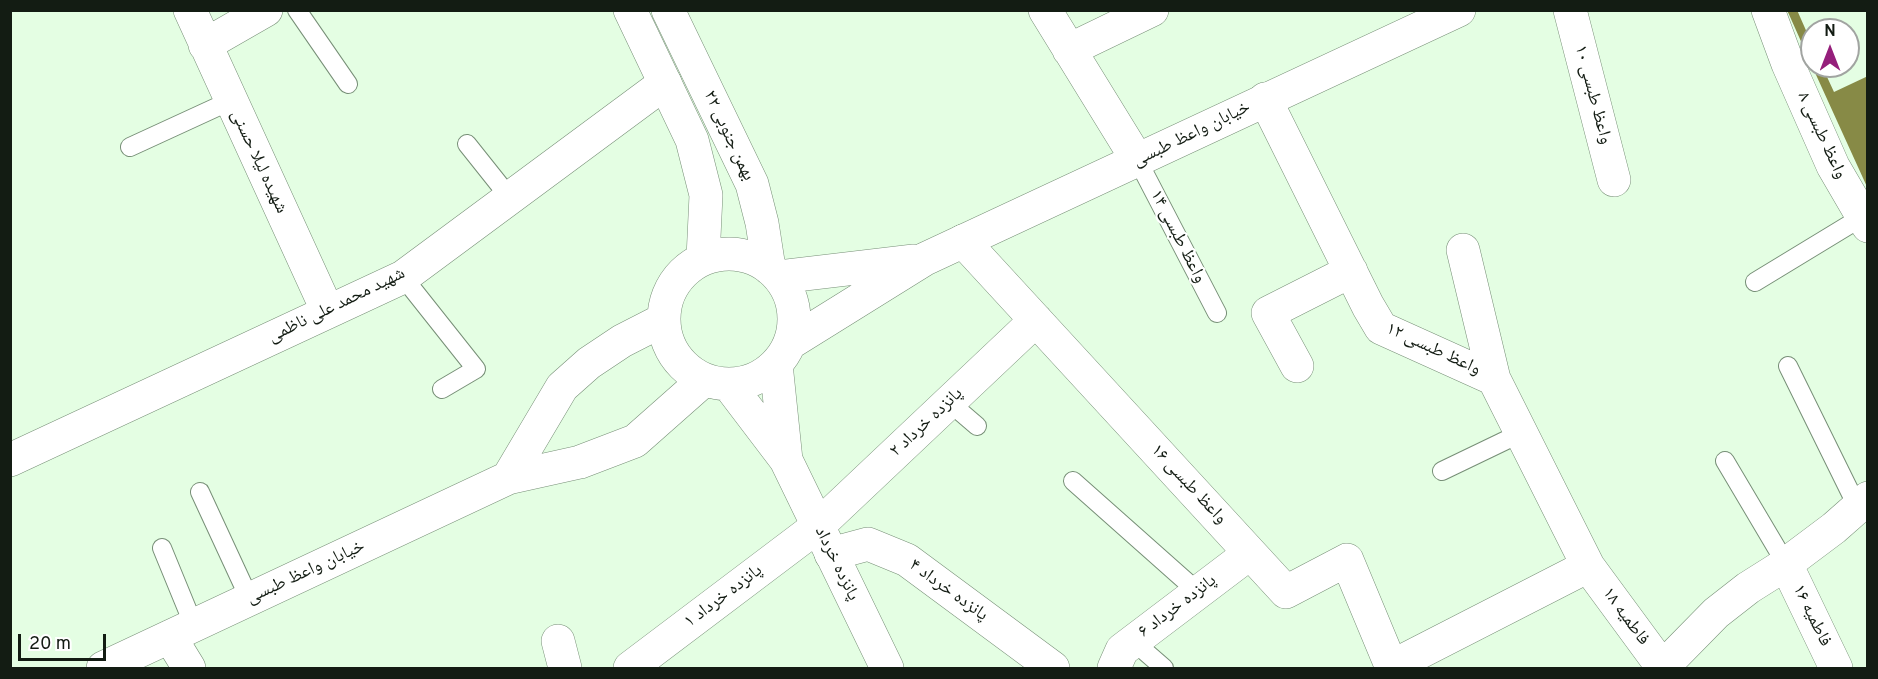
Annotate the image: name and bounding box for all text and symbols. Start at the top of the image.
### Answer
north arrow [1800,18,1860,78]
text: N [1824,22,1836,42]
street label: واعظ طبسی ۱۰ [1568,43,1616,147]
street label: ۲۲ بهمن جنوبی [698,88,758,184]
street label: واعظ طبسی ۸ [1791,89,1851,183]
street label: خیابان واعظ طبسی [1130,97,1254,173]
street label: شهیده لیلا حسنی [225,107,291,217]
street label: واعظ طبسی ۱۴ [1144,187,1210,287]
street label: شهید محمد علی ناظمی [265,263,409,349]
street label: واعظ طبسی ۱۲ [1382,319,1484,381]
street label: پانزده خرداد ۲ [886,384,968,462]
street label: واعظ طبسی ۱۶ [1145,440,1231,530]
street label: پانزده خرداد [809,523,863,605]
street label: خیابان واعظ طبسی [243,536,369,610]
street label: پانزده خرداد ۴ [904,555,992,627]
street label: پانزده خرداد ۱ [681,561,767,633]
street label: پانزده خرداد ۶ [1135,571,1221,643]
street label: فاطمیه ۱۶ [1787,581,1835,651]
street label: فاطمیه ۱۸ [1597,584,1653,650]
scale bar [21,622,110,660]
text: 20 m [29,633,71,656]

